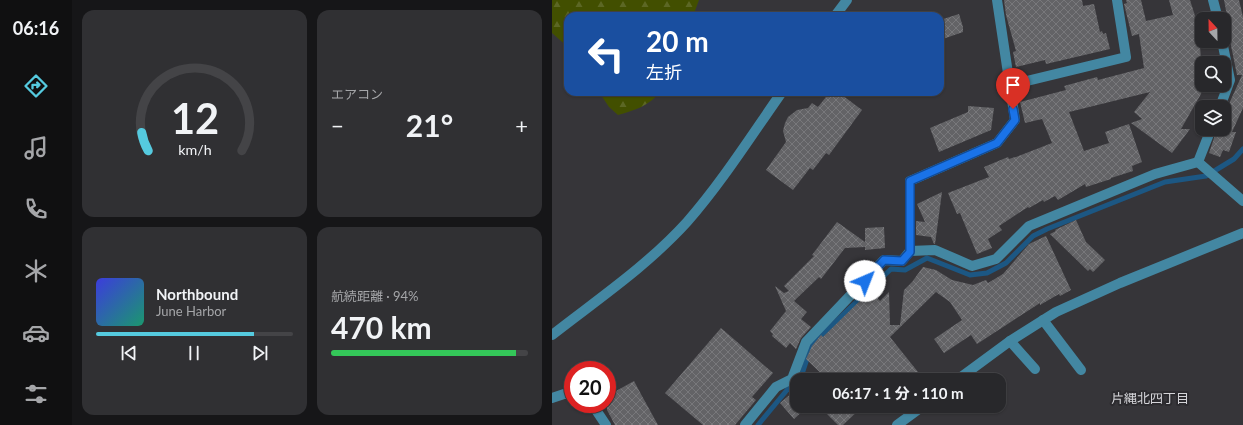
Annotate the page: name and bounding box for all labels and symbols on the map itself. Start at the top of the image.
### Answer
north arrow [1195,12,1231,48]
pin [996,68,1030,109]
position arrow [844,260,886,302]
speed limit sign: 20 [564,361,616,413]
district label: 片縄北四丁目 [1111,390,1189,406]

